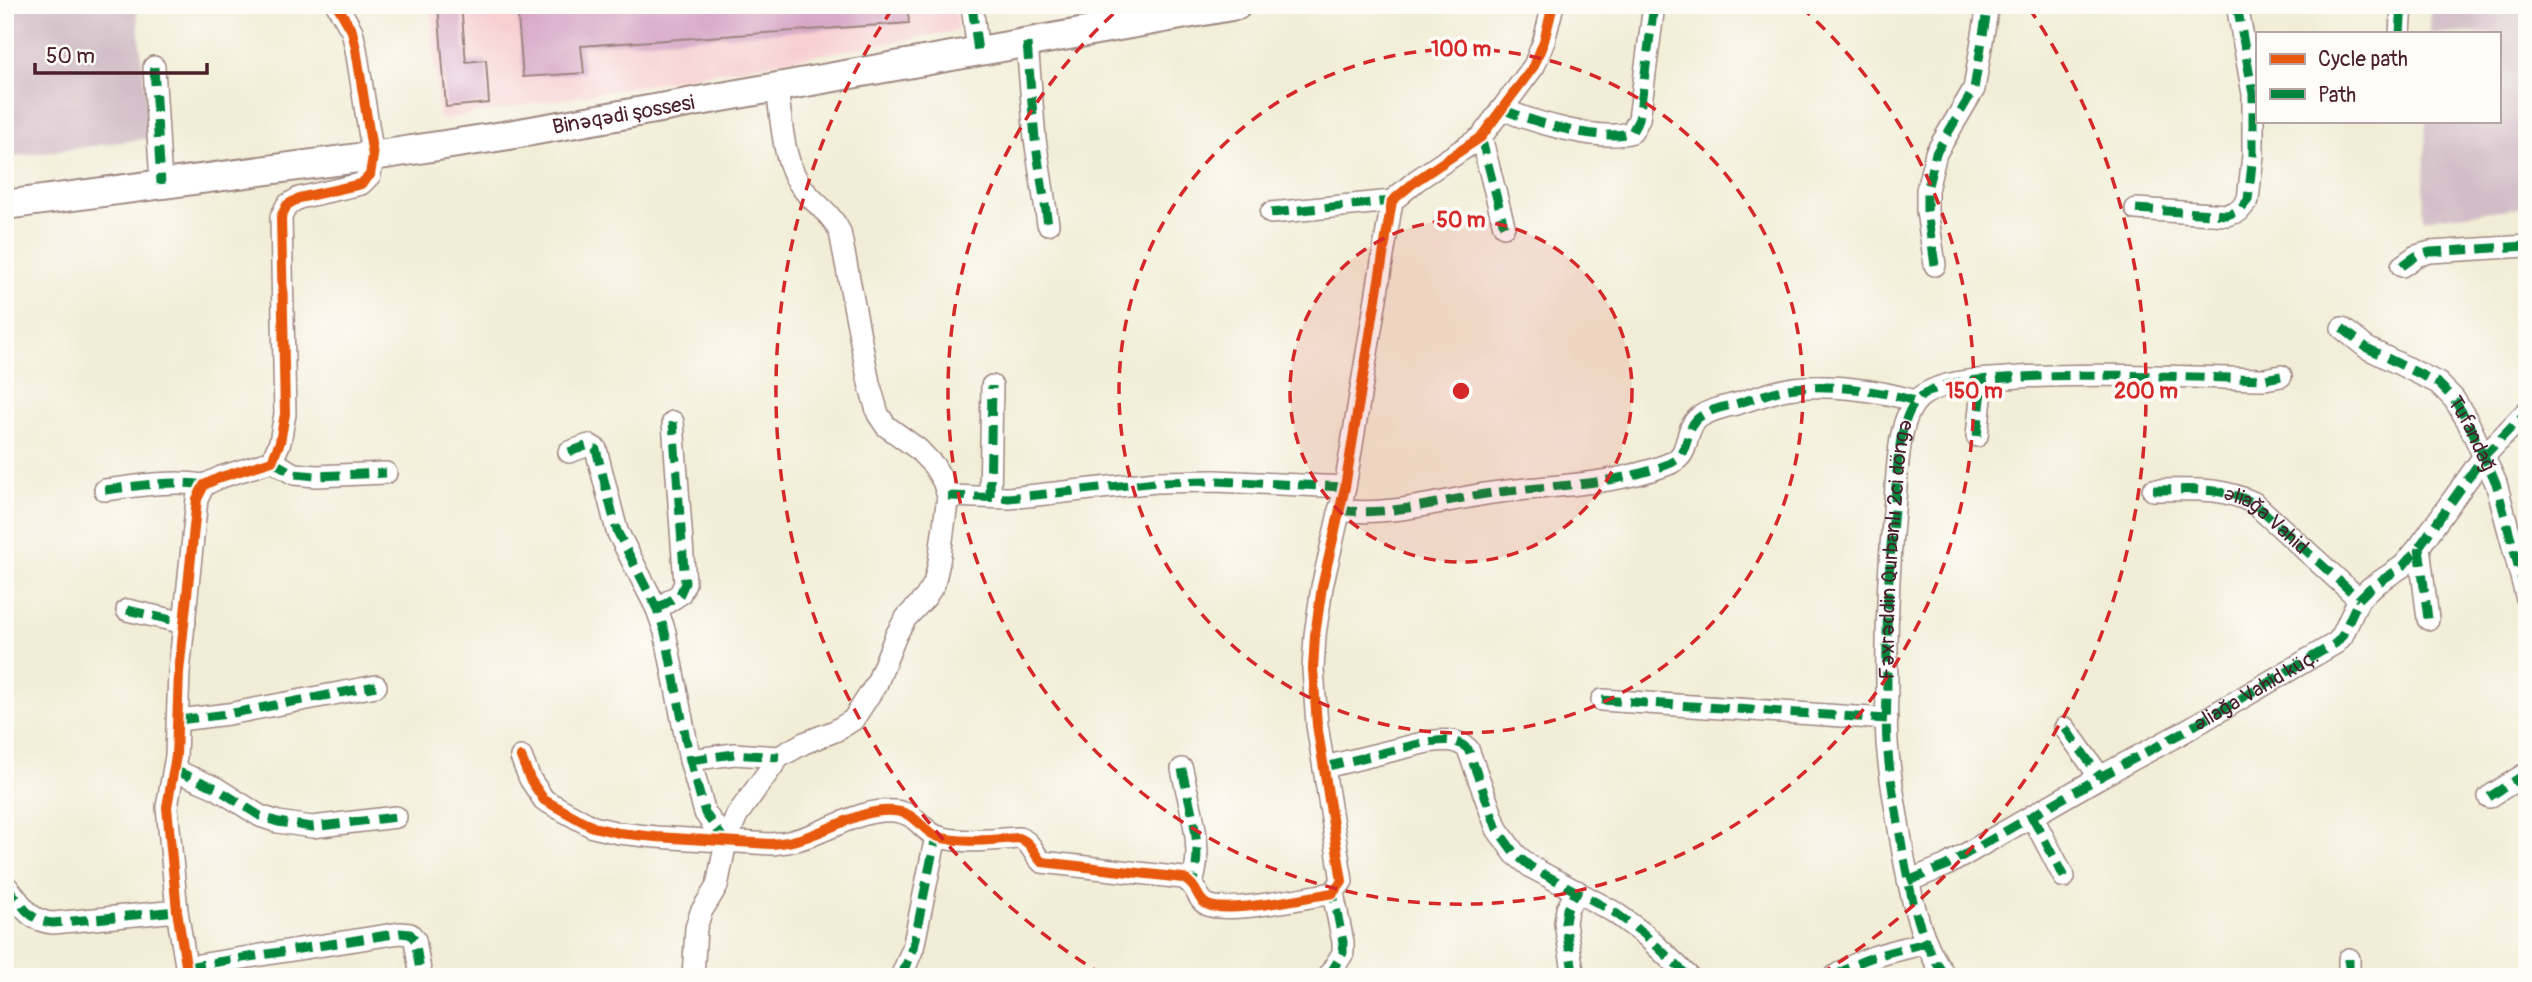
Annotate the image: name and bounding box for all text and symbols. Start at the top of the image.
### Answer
scale bar [35,32,206,76]
legend [2256,32,2500,122]
text: 100 m [1431,36,1491,63]
text: 50 m [46,43,95,70]
text: Cycle path [2318,46,2408,73]
text: Path [2318,82,2356,109]
street label: Binəqədi şossesi [550,89,697,141]
text: 50 m [1437,207,1486,234]
text: 150 m [1945,378,2003,405]
text: 200 m [2114,378,2178,405]
centre of rings [1449,379,1473,403]
street label: Tufandağ [2441,391,2502,476]
street label: Fəxrəddin Qurbanlı 2ci döngə [1874,415,1919,680]
street label: Əliağa Vahid [2221,480,2314,560]
street label: Əliağa Vahid küç. [2188,643,2324,738]

